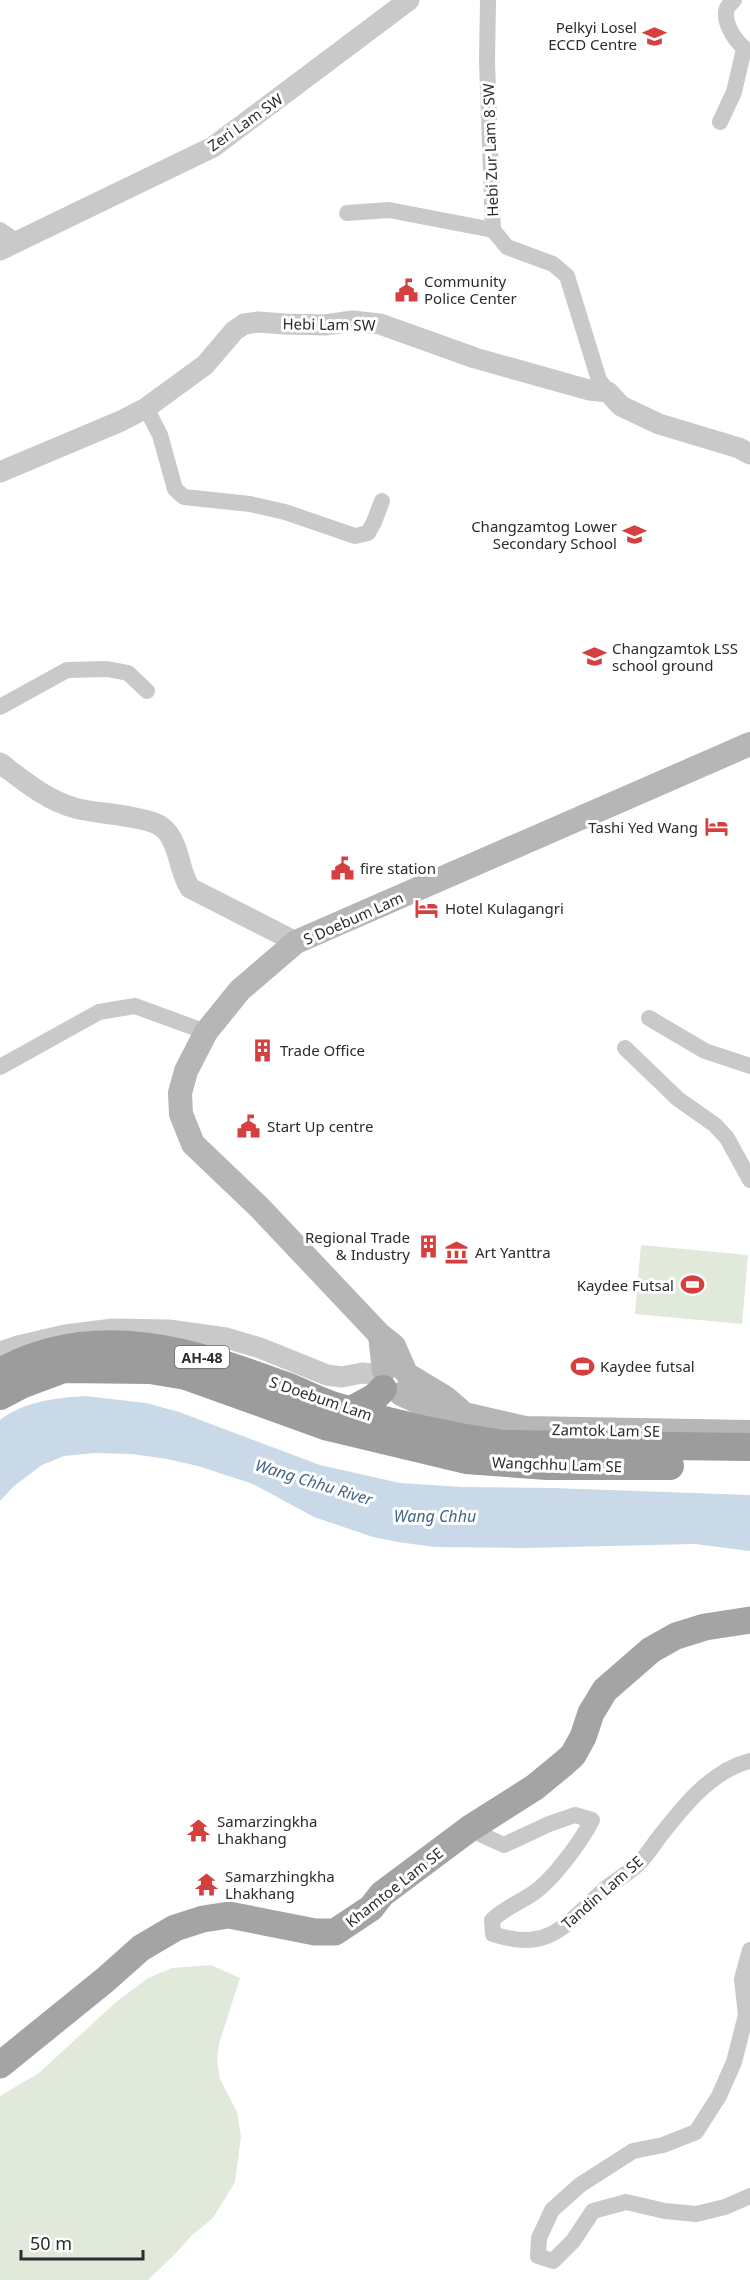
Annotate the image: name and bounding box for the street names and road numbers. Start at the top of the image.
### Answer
street label: Hebi Zur Lam 8 SW [478,83,502,217]
street label: Zeri Lam SW [203,89,287,155]
street label: Hebi Lam SW [282,313,376,335]
street label: S Doebum Lam [300,887,406,949]
road number: AH-48 [175,1346,229,1368]
street label: S Doebum Lam [267,1371,375,1425]
street label: Zamtok Lam SE [552,1419,660,1441]
street label: Wangchhu Lam SE [492,1452,622,1476]
street label: Khamtoe Lam SE [341,1843,447,1931]
street label: Tandin Lam SE [557,1851,647,1933]

